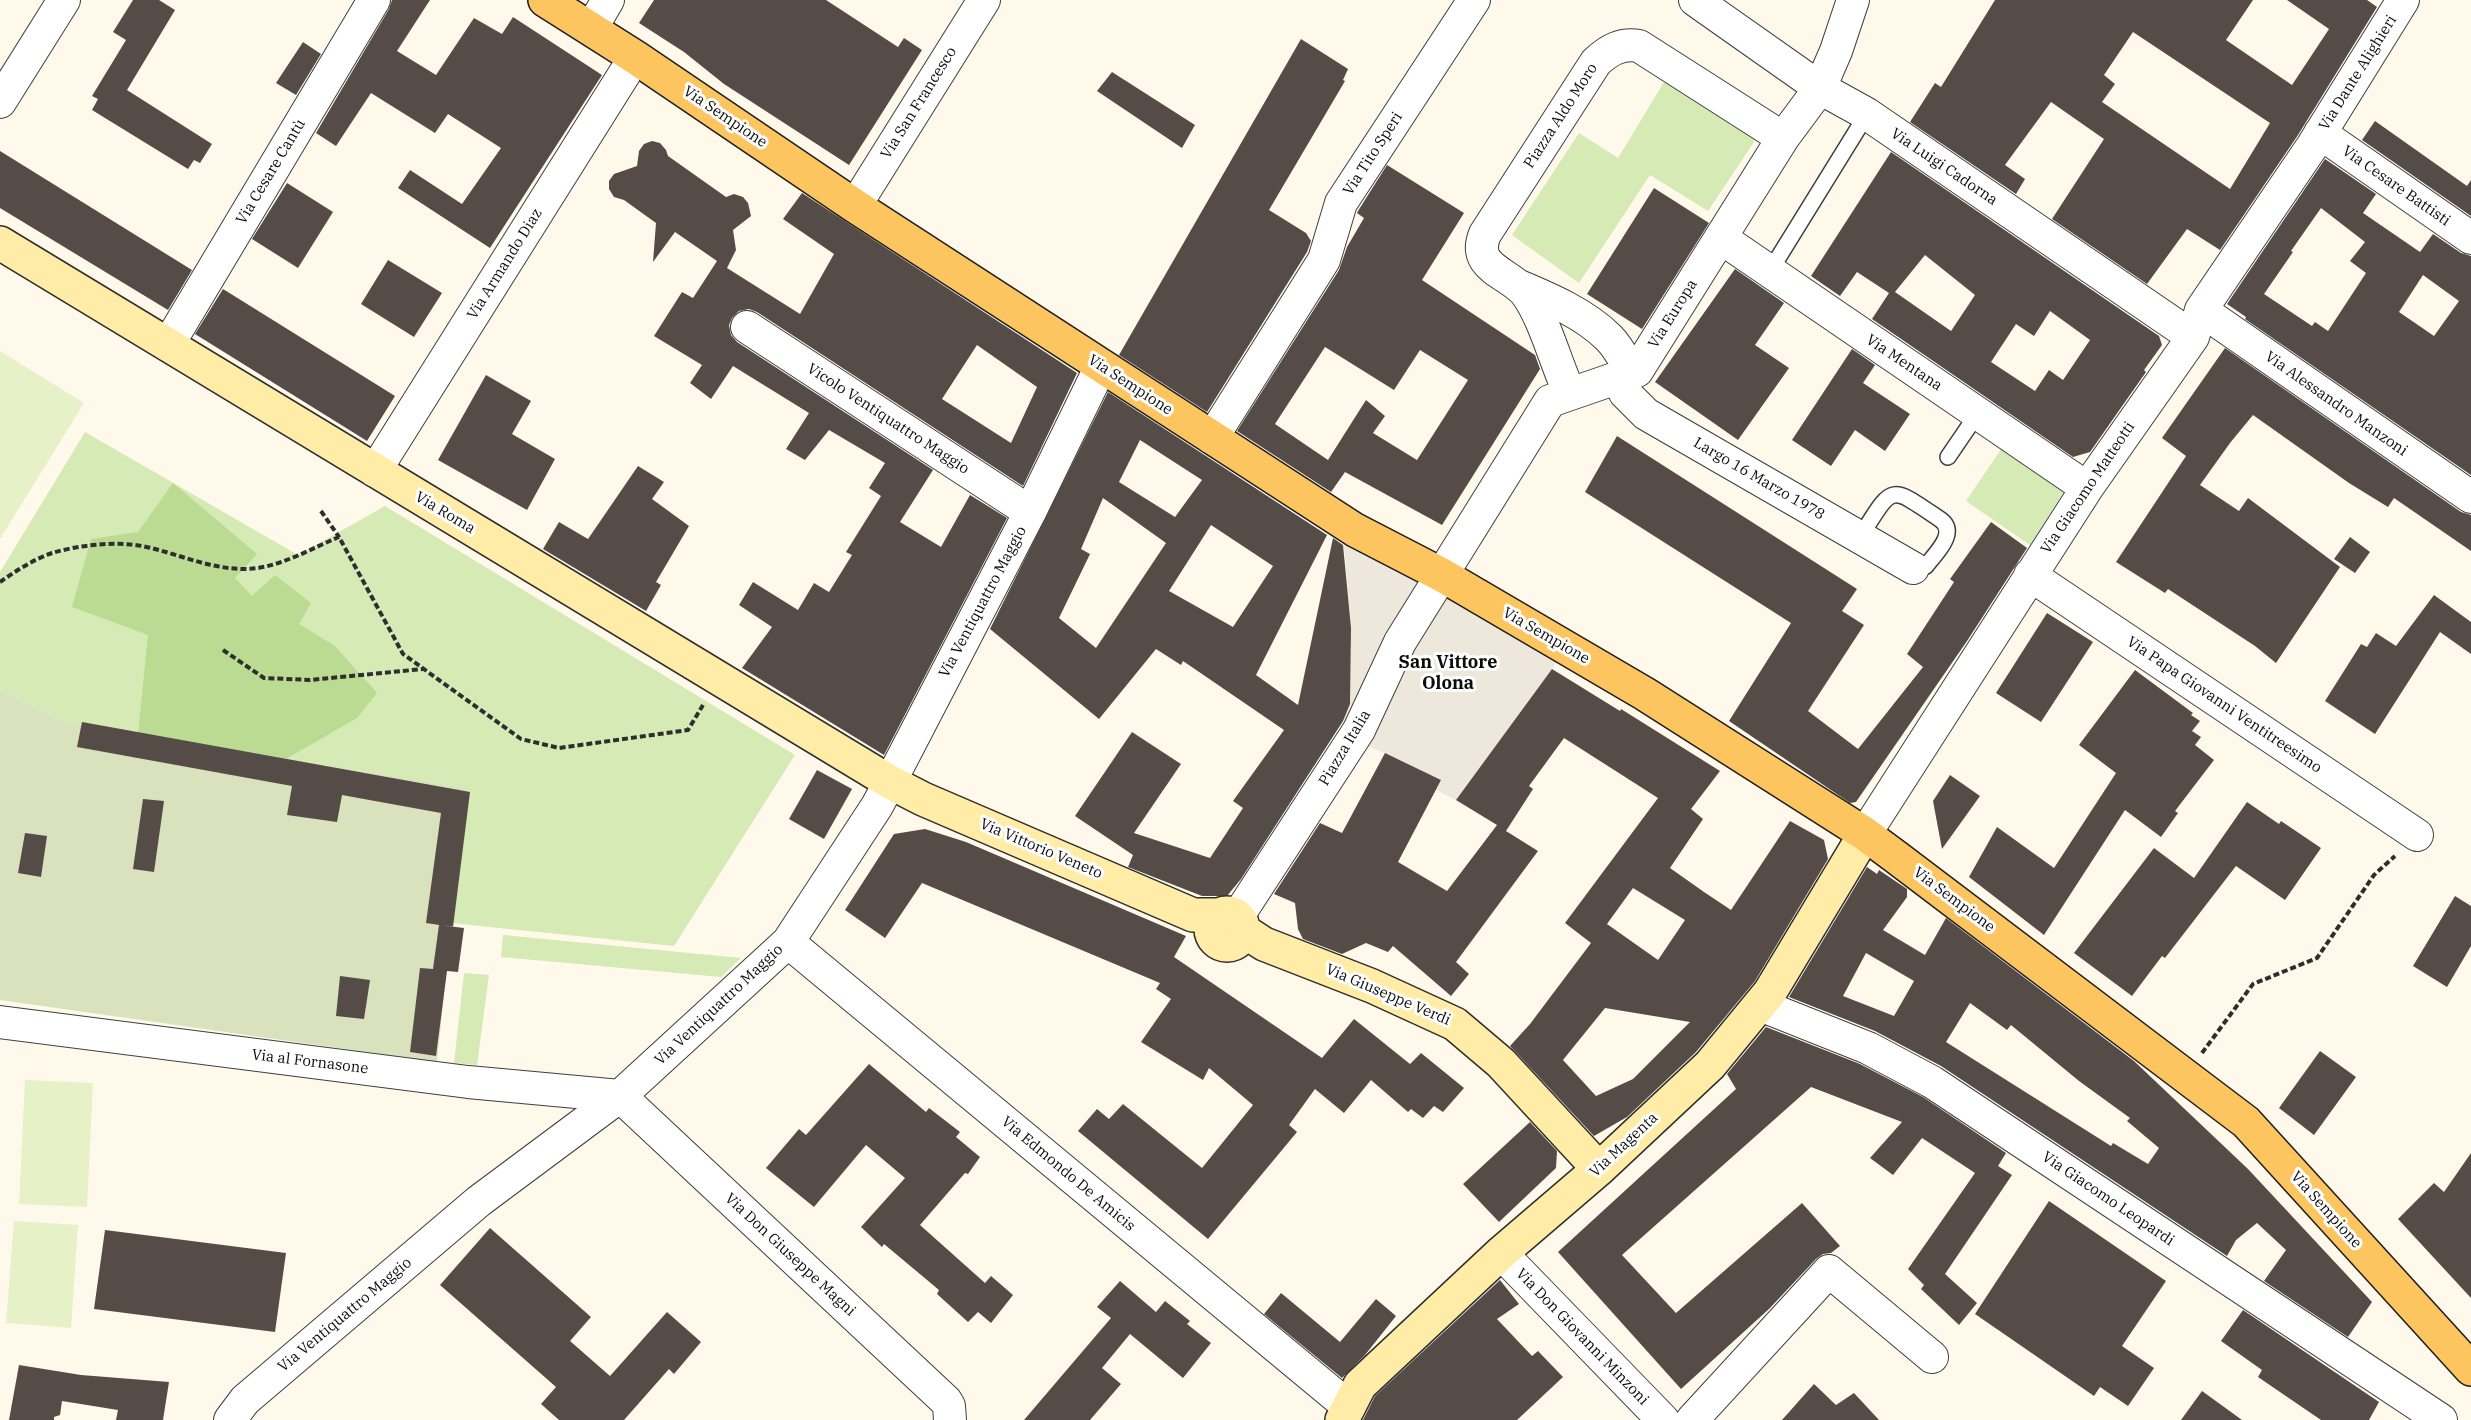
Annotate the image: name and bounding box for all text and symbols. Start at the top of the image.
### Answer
street label: Via Dante Alighieri [2315,12,2401,134]
street label: Via San Francesco [877,44,961,162]
street label: Piazza Aldo Moro [1520,60,1602,172]
street label: Via Sempione [680,82,770,152]
street label: Via Tito Speri [1340,109,1406,199]
street label: Via Cesare Cantù [233,116,309,228]
street label: Via Luigi Cadorna [1887,125,2001,209]
street label: Via Cesare Battisti [2338,142,2454,230]
street label: Via Armando Diaz [464,205,546,323]
street label: Via Europa [1645,276,1701,352]
street label: Via Mentana [1862,331,1946,395]
street label: Via Alessandro Manzoni [2261,348,2411,460]
street label: Via Sempione [1084,351,1176,419]
street label: Vicolo Ventiquattro Maggio [804,360,972,478]
street label: Via Giacomo Matteotti [2037,419,2139,557]
street label: Largo 16 Marzo 1978 [1690,434,1828,524]
street label: Via Roma [412,488,478,538]
street label: Via Ventiquattro Maggio [935,523,1031,681]
street label: Via Sempione [1499,604,1593,668]
street label: Via Papa Giovanni Ventitreesimo [2123,633,2325,777]
district label: San Vittore Olona [1399,652,1497,694]
street label: Piazza Italia [1315,707,1375,789]
street label: Via Vittorio Veneto [977,815,1105,883]
street label: Via Sempione [1910,864,1998,936]
street label: Via Ventiquattro Maggio [651,941,787,1069]
street label: Via Giuseppe Verdi [1323,961,1453,1029]
street label: Via al Fornasone [251,1046,369,1078]
street label: Via Magenta [1586,1109,1662,1181]
street label: Via Edmondo De Amicis [997,1113,1139,1235]
street label: Via Giacomo Leopardi [2039,1148,2177,1250]
street label: Via Sempione [2287,1168,2365,1252]
street label: Via Don Giuseppe Magni [721,1190,859,1320]
street label: Via Ventiquattro Maggio [275,1254,415,1376]
street label: Via Don Giovanni Minzoni [1512,1265,1652,1409]

